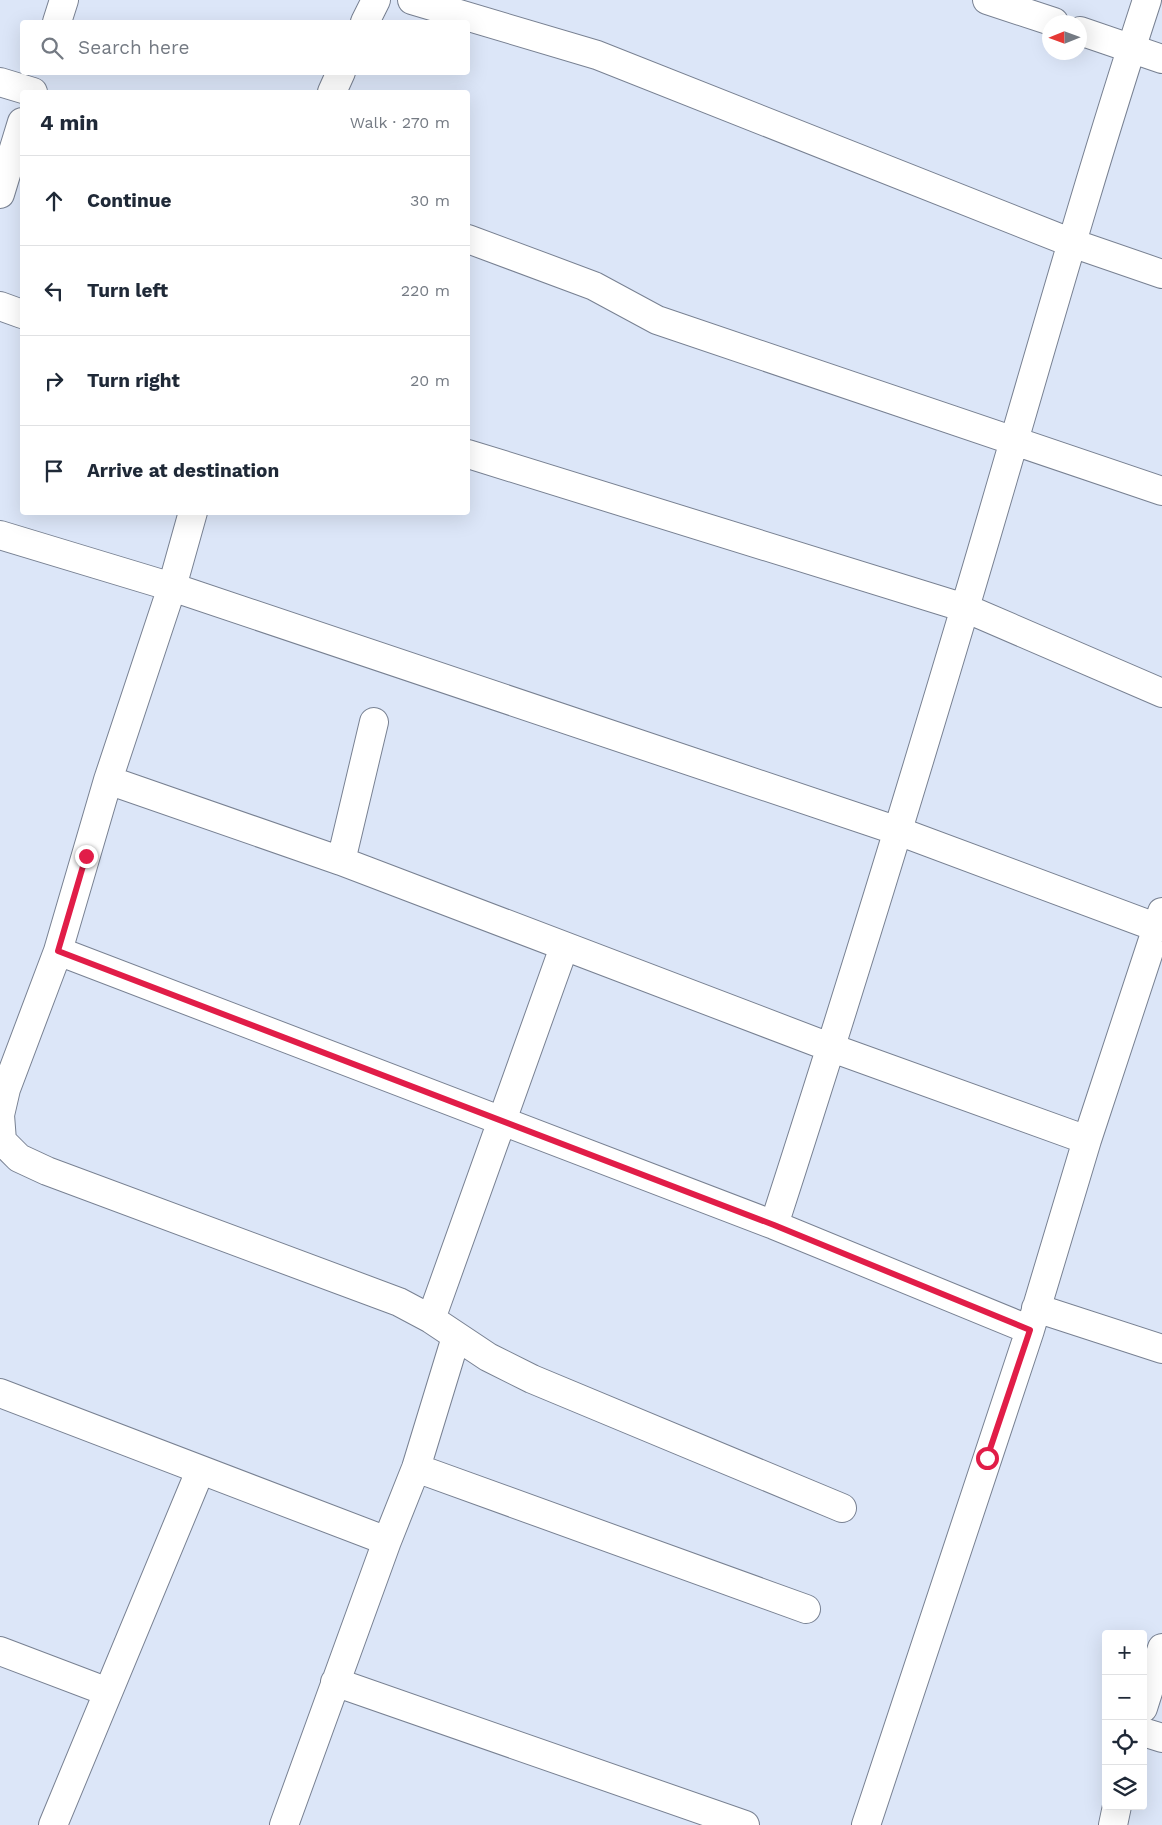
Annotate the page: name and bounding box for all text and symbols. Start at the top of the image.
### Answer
north arrow [1042,15,1087,60]
search box [20,20,470,75]
icon: search [38,34,66,62]
text: Search here [78,36,189,59]
text: 4 min [40,110,98,135]
text: Walk · 270 m [350,113,450,132]
icon: ahead [40,187,68,215]
text: Continue [87,189,171,212]
text: 30 m [410,191,450,210]
icon: left [40,277,68,305]
text: Turn left [87,279,168,302]
text: 220 m [401,281,450,300]
icon: right [40,367,68,395]
text: Turn right [87,369,180,392]
text: 20 m [410,371,450,390]
icon: arrive [40,457,68,485]
text: Arrive at destination [87,459,279,482]
route end [75,845,98,868]
route start [976,1447,999,1470]
map controls [1102,1630,1147,1810]
button: + [1102,1630,1147,1675]
button: − [1102,1675,1147,1720]
button: locate [1102,1720,1147,1765]
button: layers [1102,1765,1147,1810]

